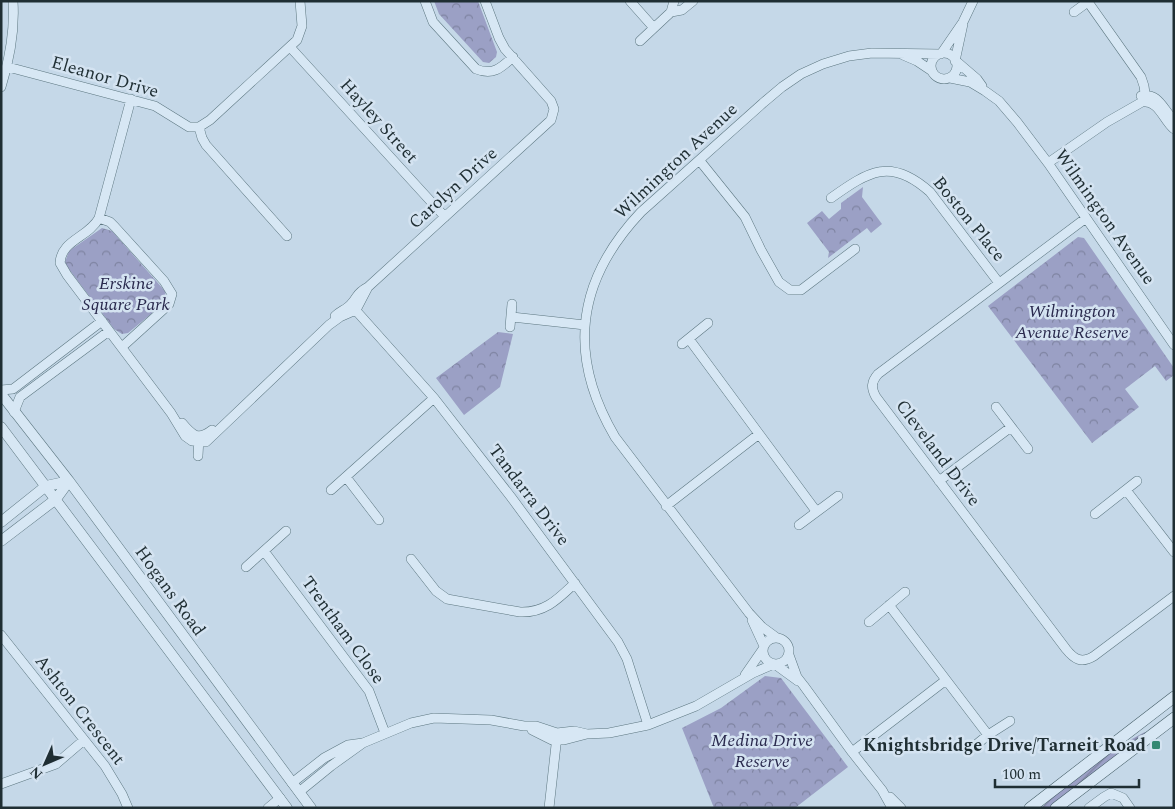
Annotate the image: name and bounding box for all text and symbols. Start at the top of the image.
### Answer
street label: Eleanor Drive [48,49,162,105]
street label: Hayley Street [333,72,425,170]
street label: Wilmington Avenue [608,97,744,225]
street label: Carolyn Drive [402,141,504,235]
street label: Wilmington Avenue [1048,144,1162,290]
street label: Boston Place [926,170,1012,268]
park label: Erskine Square Park [82,270,171,318]
park label: Wilmington Avenue Reserve [1014,298,1129,346]
street label: Cleveland Drive [889,394,987,512]
street label: Tandarra Drive [482,438,576,552]
street label: Hogans Road [128,540,212,642]
street label: Trentham Close [294,570,392,690]
street label: Ashton Crescent [28,649,132,771]
park label: Medina Drive Reserve [711,727,813,775]
place label: Knightsbridge Drive/Tarneit Road [863,732,1147,759]
north arrow [20,739,70,789]
marker: Knightsbridge Drive/Tarneit Road [1150,739,1162,751]
scale bar [995,756,1139,788]
text: N [25,761,48,784]
text: 100 m [1002,763,1041,786]

